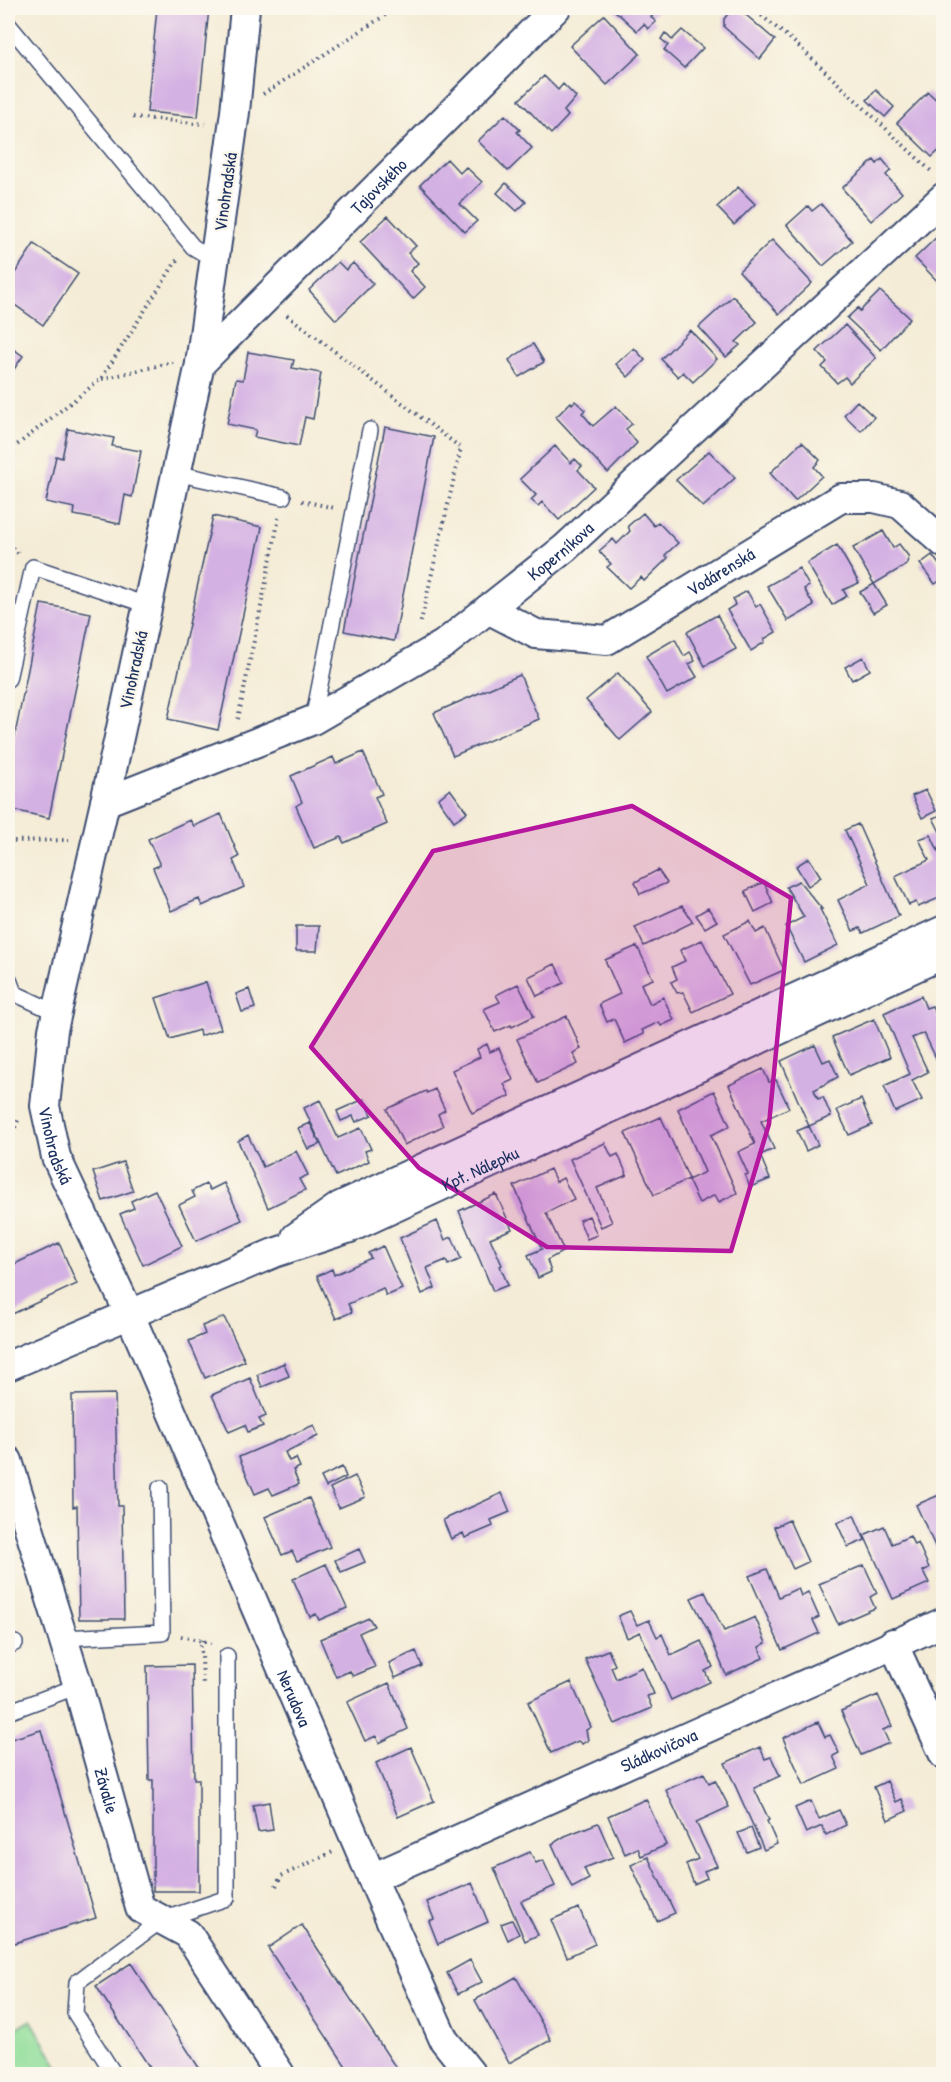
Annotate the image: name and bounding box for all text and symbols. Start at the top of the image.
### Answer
street label: Vinohradská [207,151,243,233]
street label: Tajovského [344,152,412,220]
street label: Koperníkova [522,515,599,586]
street label: Vodárenská [682,541,759,601]
street label: Vinohradská [113,628,153,712]
street label: Vinohradská [33,1104,79,1188]
street label: Kpt. Nálepku [437,1140,522,1197]
street label: Nerudova [271,1666,318,1730]
street label: Sládkovičova [616,1722,701,1778]
street label: Závalie [89,1765,125,1816]

